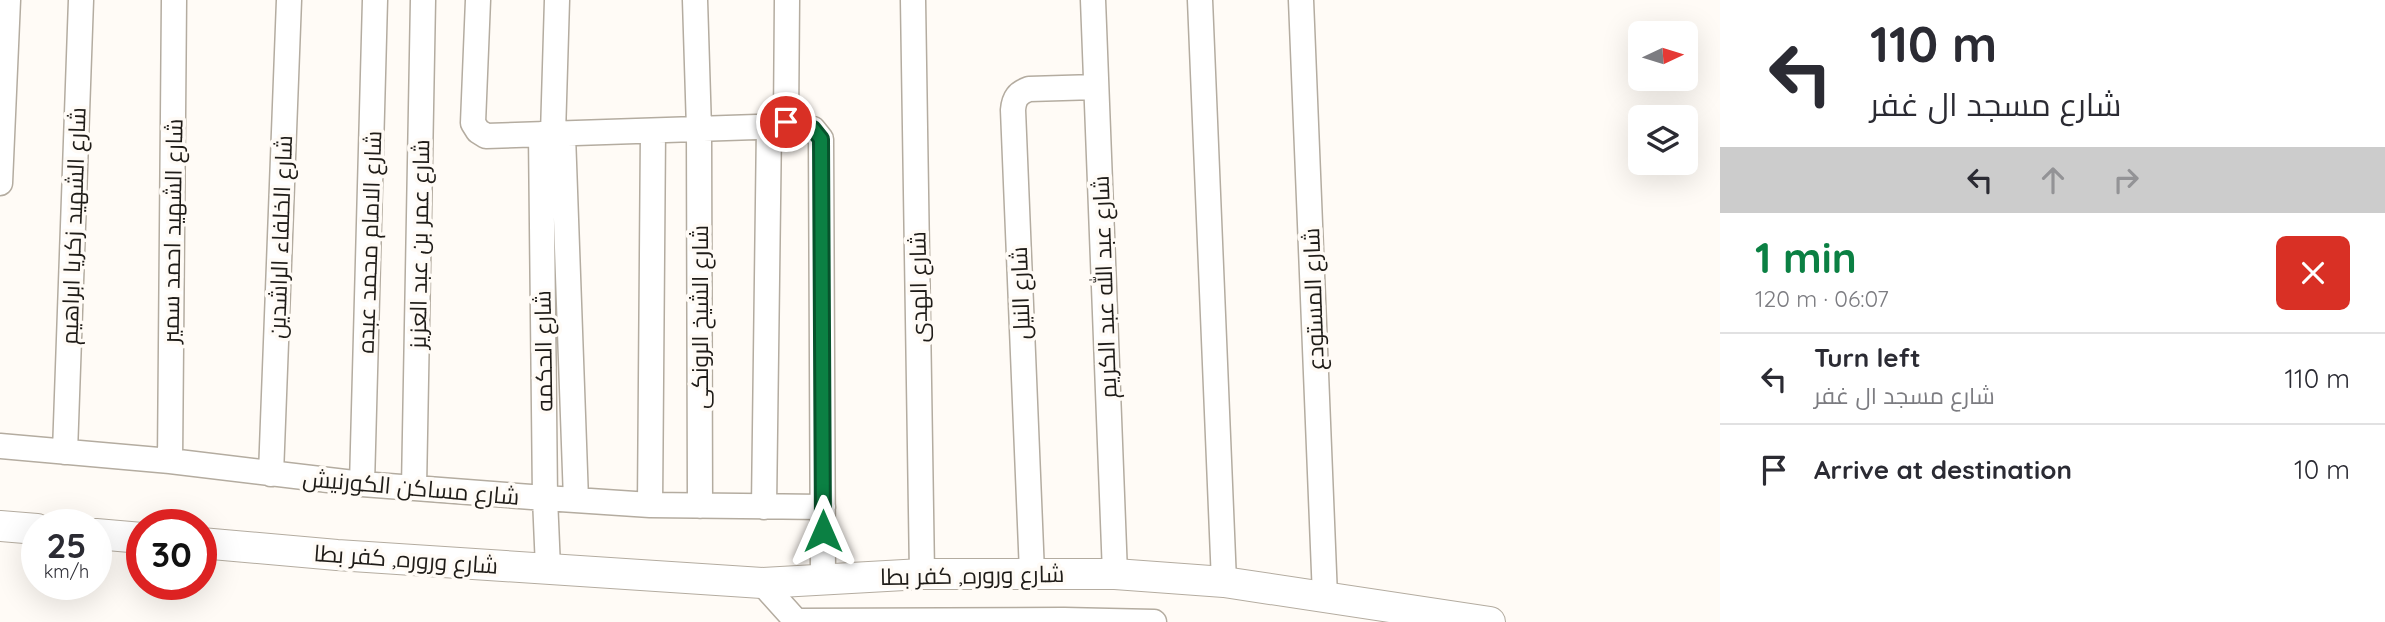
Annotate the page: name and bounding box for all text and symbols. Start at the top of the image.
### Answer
text: 110 m [1870,13,1997,74]
north arrow [1628,21,1698,91]
map controls [1628,21,1698,175]
icon: left [1755,28,1846,119]
text: شارع مسجد ال غفر [1870,84,2122,124]
pin [756,92,816,152]
icon: arrive [767,103,805,141]
button: layers [1628,105,1698,175]
street label: شارع الشهيد زكريا ابراهيم [54,107,94,345]
street label: شارع الشهيد احمد سمير [156,118,190,346]
street label: شارع الامام محمد عبده [351,130,389,354]
street label: شارع الخلفاء الراشدين [262,135,300,339]
street label: شارع عمر بن عبد العزيز [403,139,437,351]
icon: left [1961,161,1999,199]
icon: ahead [2034,161,2072,199]
icon: right [2107,161,2145,199]
street label: شارع عبد الله عبد الكريم [1086,175,1124,399]
street label: شارع الشيخ الرونكى [685,225,716,409]
street label: شارع المستودع [1296,227,1332,371]
street label: شارع الهدى [903,231,935,343]
text: 1 min [1755,231,1857,284]
button: close [2276,236,2350,310]
street label: شارع النيل [1004,246,1038,340]
text: 120 m · 06:07 [1755,284,1889,313]
street label: شارع الحكمه [527,290,561,412]
text: Turn left [1814,341,1921,374]
icon: left [1755,360,1793,398]
text: 110 m [2284,362,2350,395]
text: شارع مسجد ال غفر [1814,381,1995,410]
icon: arrive [1755,451,1793,489]
text: Arrive at destination [1814,453,2072,486]
text: 10 m [2294,453,2350,486]
street label: شارع مساكن الكورنيش [301,463,521,513]
position arrow [786,494,860,568]
speed limit sign: 30 [126,509,217,600]
text: 25 [46,523,87,567]
street label: شارع وروره, كفر بطا [313,538,499,582]
street label: شارع وروره, كفر بطا [879,559,1065,593]
text: km/h [44,560,89,583]

